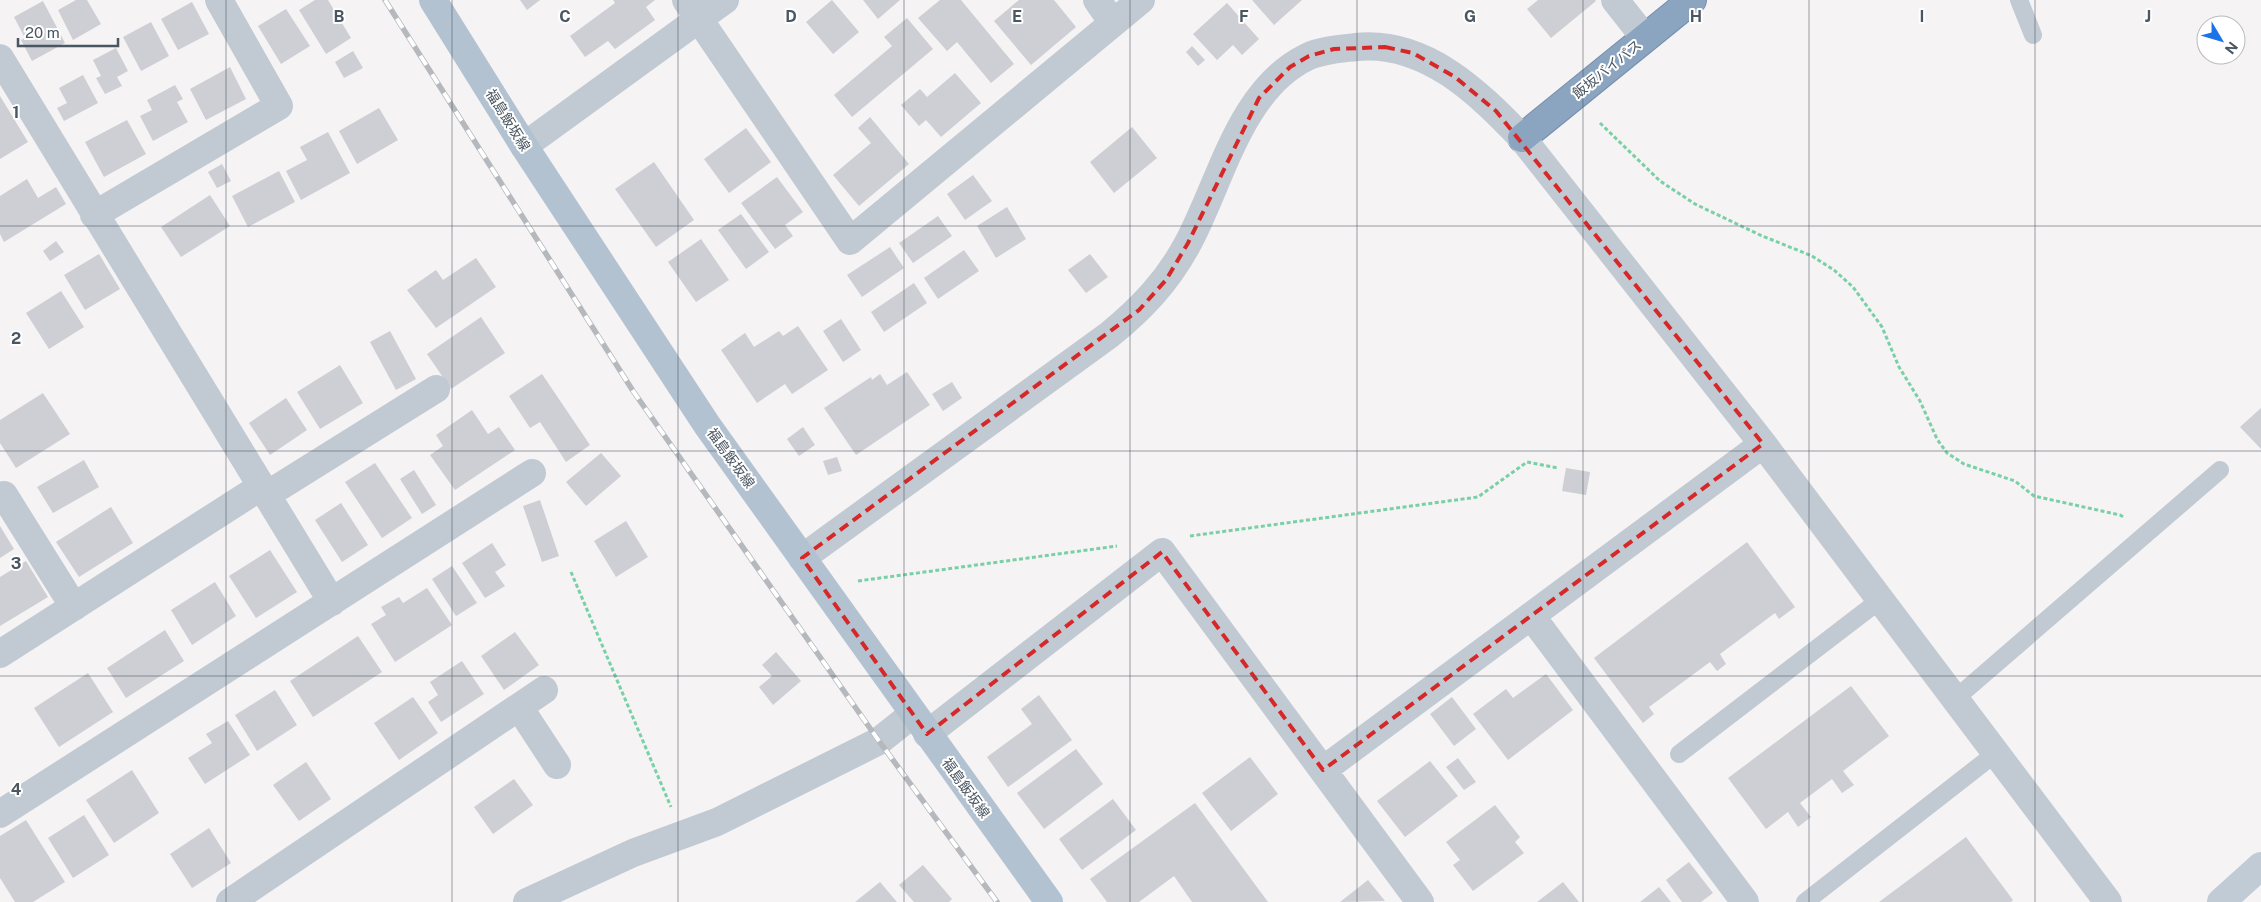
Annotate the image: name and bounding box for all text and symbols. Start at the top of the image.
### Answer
text: B [334,7,345,26]
text: C [559,7,571,26]
text: D [785,7,797,26]
text: E [1012,7,1022,26]
text: F [1239,7,1249,26]
text: G [1464,7,1476,26]
text: H [1690,7,1702,26]
text: I [1920,7,1924,26]
text: J [2145,7,2151,26]
scale bar [18,15,118,47]
north arrow [2196,15,2246,65]
text: 20 m [25,24,60,41]
street label: 飯坂バイパス [1569,36,1645,102]
text: N [2222,39,2241,57]
street label: 福島飯坂線 [483,86,533,154]
text: 1 [13,103,19,122]
text: 2 [11,329,21,348]
street label: 福島飯坂線 [704,425,758,491]
text: 3 [11,554,21,573]
street label: 福島飯坂線 [939,755,993,821]
text: 4 [11,780,22,799]

